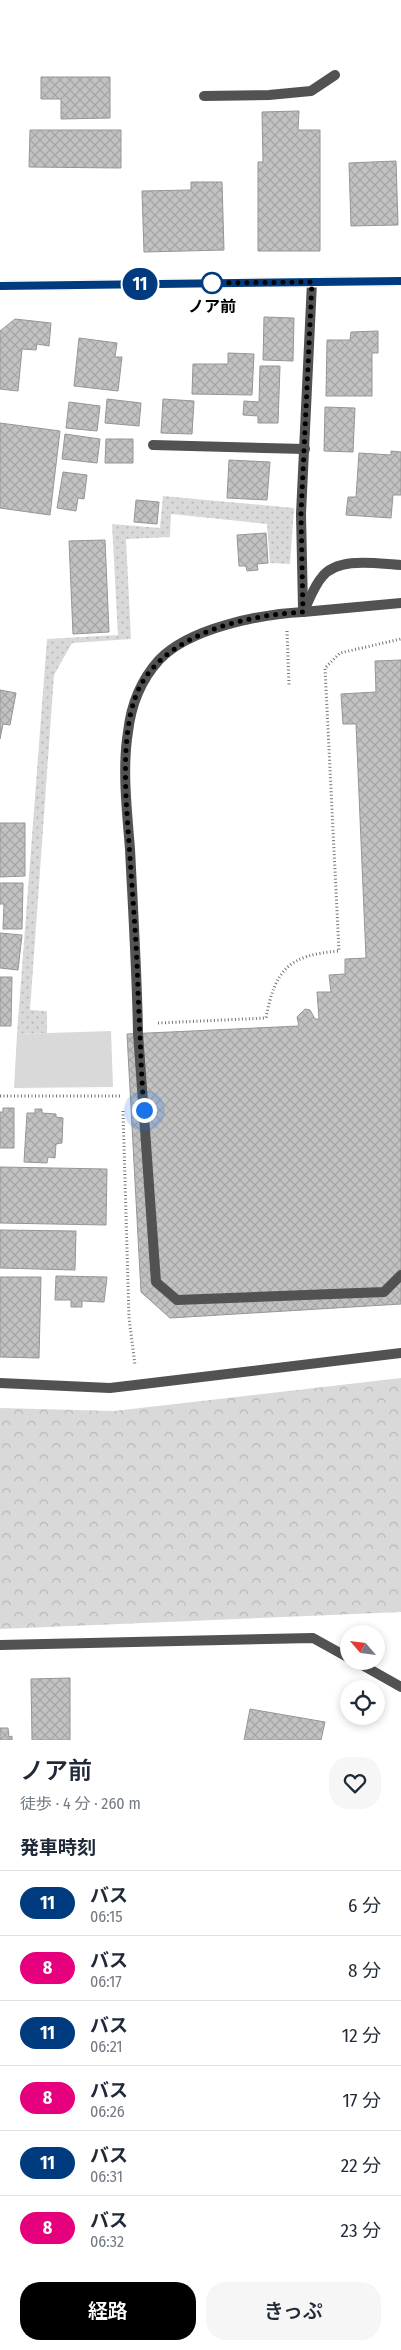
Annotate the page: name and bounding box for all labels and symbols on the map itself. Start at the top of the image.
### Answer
line badge: 11 [118,268,162,300]
marker: ノア前 [201,272,223,294]
place label: ノア前 [188,297,236,316]
your location [132,1098,157,1123]
north arrow [340,1625,385,1670]

